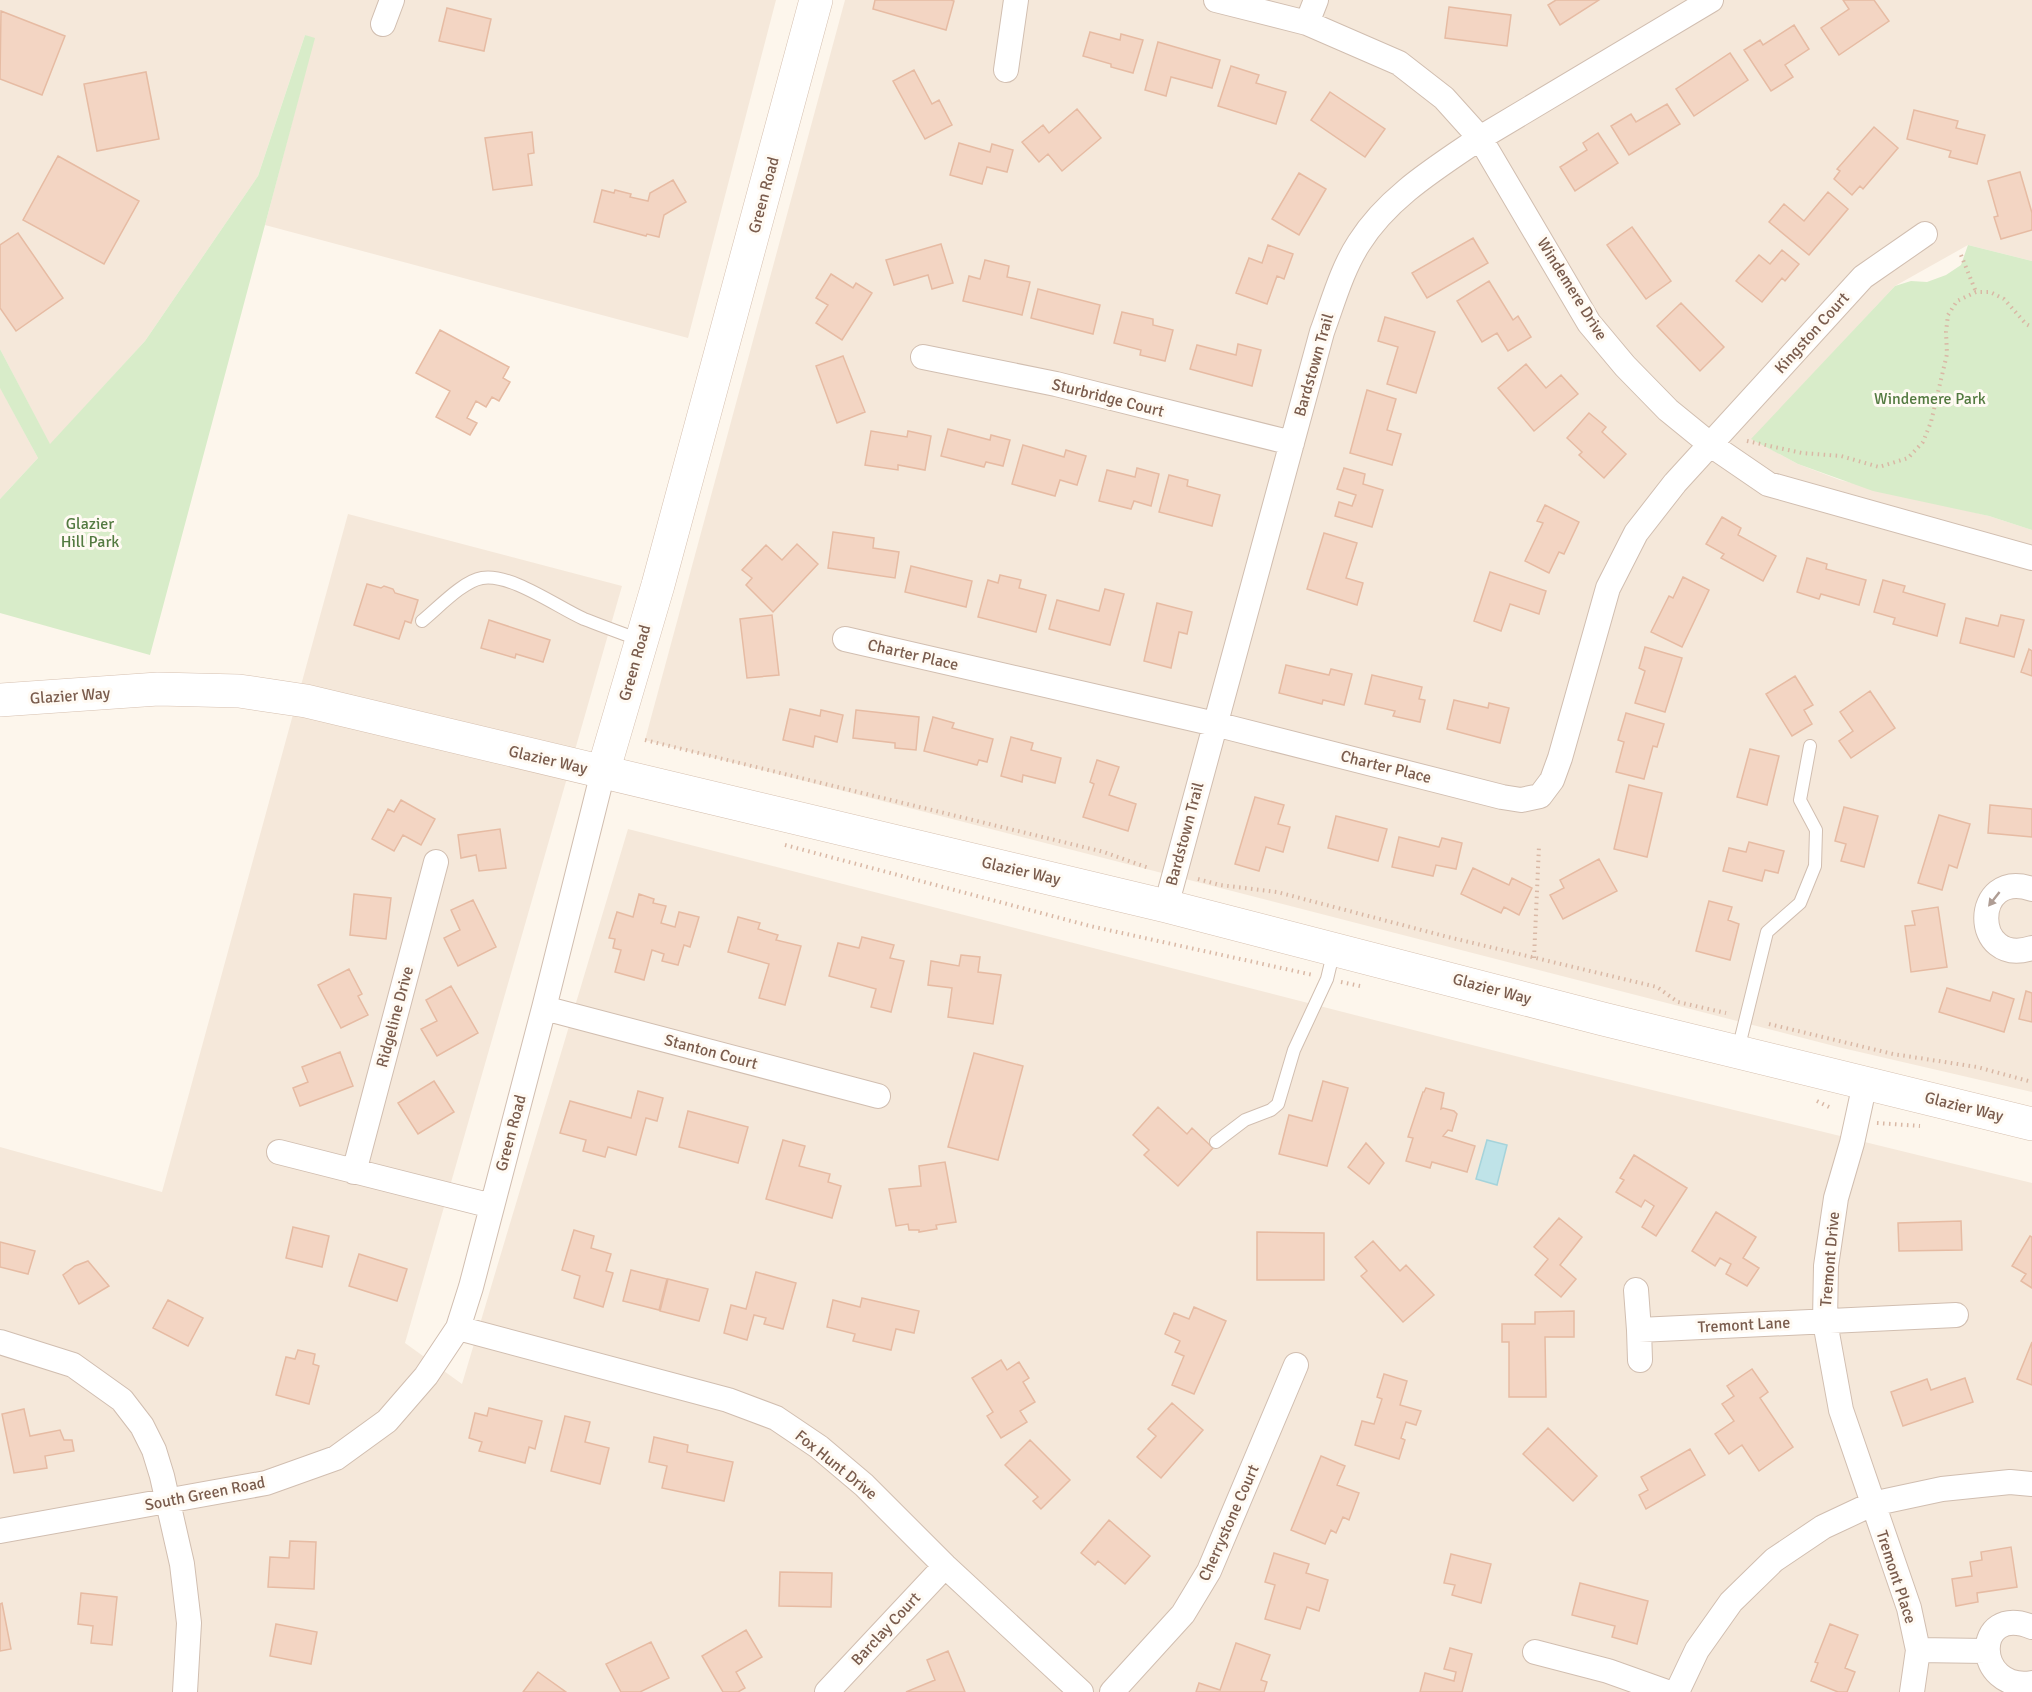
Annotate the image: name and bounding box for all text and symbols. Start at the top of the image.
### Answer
street label: Green Road [744,155,784,235]
street label: Windemere Drive [1533,234,1611,344]
street label: Kingston Court [1770,288,1854,378]
street label: Bardstown Trail [1290,311,1338,419]
street label: Sturbridge Court [1050,374,1167,422]
park label: Windemere Park [1874,389,1986,409]
park label: Glazier Hill Park [61,514,119,552]
street label: Green Road [615,623,655,703]
street label: Charter Place [865,635,961,675]
street label: Glazier Way [29,683,111,709]
street label: Glazier Way [507,741,590,779]
street label: Charter Place [1339,746,1433,788]
street label: Bardstown Trail [1162,780,1209,888]
street label: Glazier Way [980,852,1063,890]
one-way arrow [1987,891,2000,907]
street label: Ridgeline Drive [372,964,418,1070]
street label: Glazier Way [1451,969,1534,1009]
street label: Stanton Court [662,1030,760,1074]
street label: Glazier Way [1923,1088,2006,1127]
street label: Green Road [491,1093,531,1173]
street label: Tremont Drive [1816,1211,1844,1307]
street label: Tremont Lane [1697,1313,1791,1337]
street label: Fox Hunt Drive [791,1426,881,1504]
street label: Cherrystone Court [1194,1461,1264,1584]
street label: South Green Road [143,1473,267,1515]
street label: Tremont Place [1872,1528,1920,1626]
street label: Barclay Court [847,1588,925,1670]

